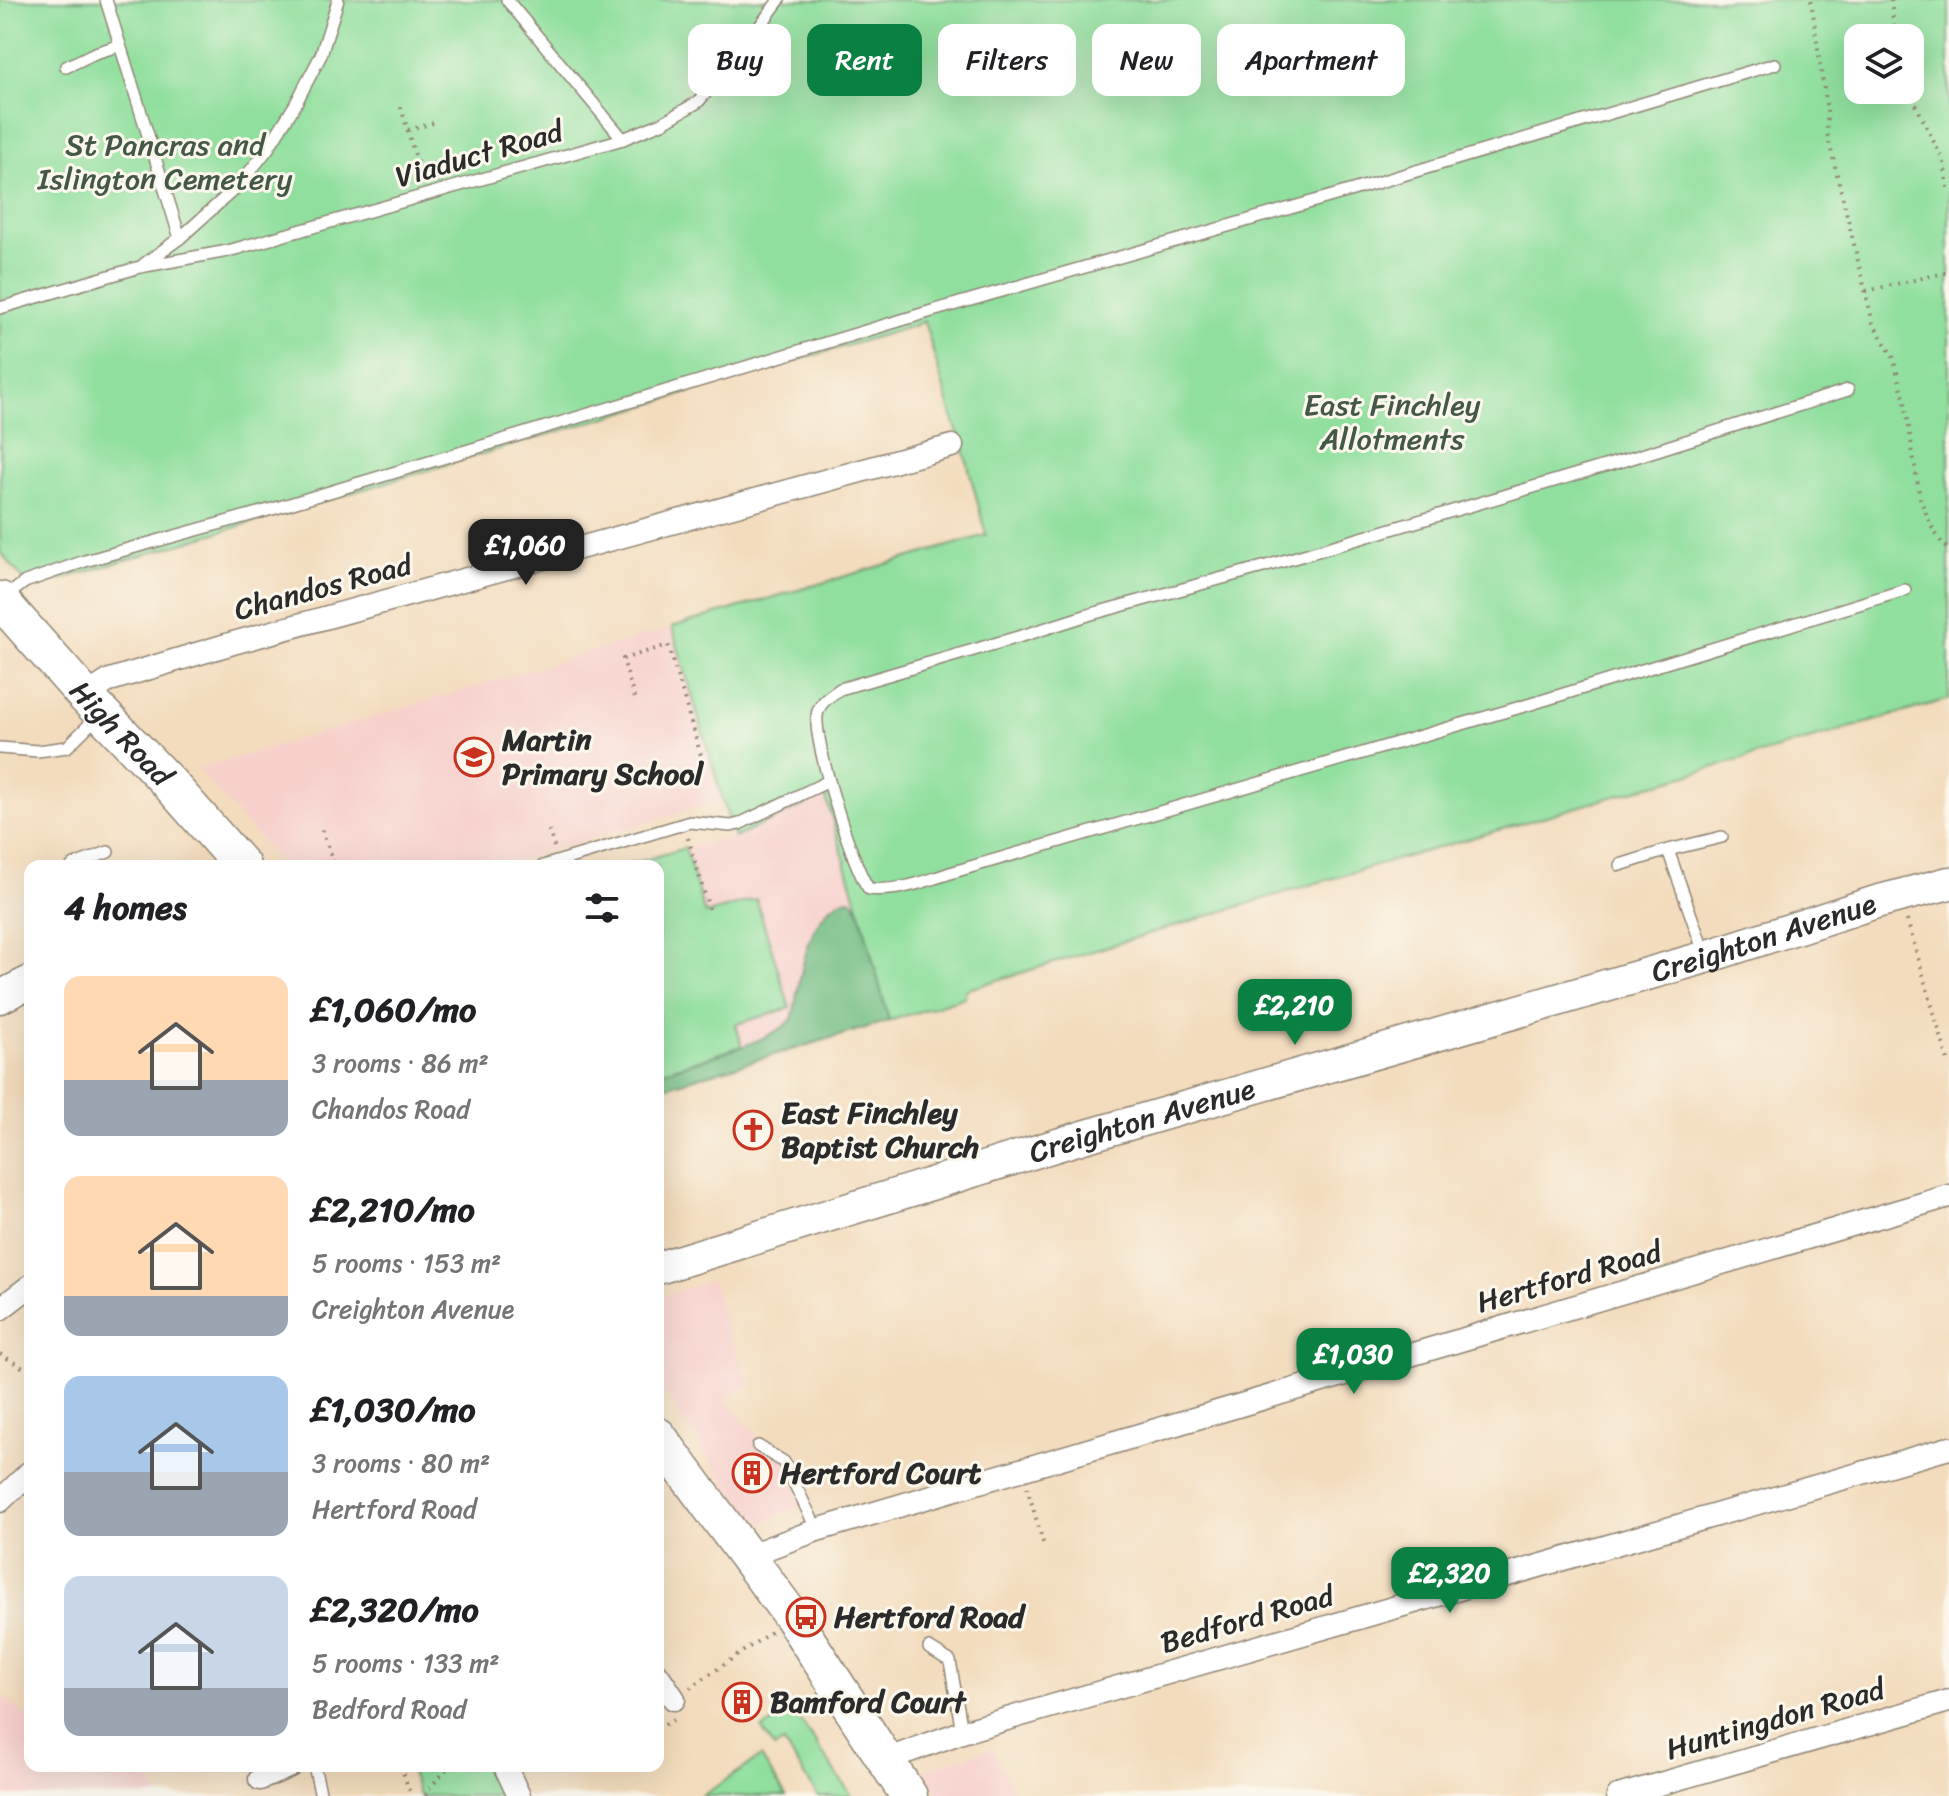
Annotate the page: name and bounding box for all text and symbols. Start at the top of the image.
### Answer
chip: Buy [688,24,791,96]
chip: Rent [807,24,922,96]
chip: Filters [938,24,1076,96]
chip: New [1092,24,1201,96]
chip: Apartment [1217,24,1405,96]
map controls [1844,24,1924,104]
button: layers [1844,24,1924,104]
street label: Viaduct Road [389,104,571,204]
park label: St Pancras and Islington Cemetery [37,118,293,206]
park label: East Finchley Allotments [1304,378,1481,466]
pin: £1,060 [461,519,591,587]
text: £1,060 [486,522,566,568]
street label: Chandos Road [228,537,420,637]
street label: High Road [55,667,188,801]
place label: Martin Primary School [501,713,705,801]
school or university icon: Martin Primary School [453,736,495,778]
street label: Creighton Avenue [1645,877,1883,998]
text: 4 homes [64,878,187,938]
icon: filters [580,886,624,930]
pin: £2,210 [1230,979,1360,1047]
text: £1,060/mo [312,980,476,1040]
text: £2,210 [1256,982,1334,1028]
icon: home [128,1008,224,1104]
text: 3 rooms · 86 m² [312,1040,489,1086]
street label: Creighton Avenue [1022,1062,1262,1179]
text: Chandos Road [312,1086,470,1132]
place label: East Finchley Baptist Church [781,1086,979,1174]
church icon: East Finchley Baptist Church [732,1109,774,1151]
text: £2,210/mo [312,1180,475,1240]
icon: home [128,1208,224,1304]
street label: Hertford Road [1470,1224,1670,1329]
text: 5 rooms · 153 m² [312,1240,501,1286]
text: Creighton Avenue [312,1286,514,1332]
pin: £1,030 [1289,1328,1419,1396]
text: £1,030 [1314,1331,1394,1377]
text: £1,030/mo [312,1380,476,1440]
icon: home [128,1408,224,1504]
text: 3 rooms · 80 m² [312,1440,490,1486]
place label: Hertford Court [780,1446,981,1500]
building icon: Hertford Court [731,1452,773,1494]
text: Hertford Road [312,1486,477,1532]
pin: £2,320 [1385,1547,1515,1615]
text: £2,320 [1409,1550,1491,1596]
street label: Bedford Road [1154,1568,1342,1670]
text: £2,320/mo [312,1580,479,1640]
place label: Hertford Road [834,1590,1026,1644]
bus stop icon: Hertford Road [785,1596,827,1638]
icon: home [128,1608,224,1704]
text: 5 rooms · 133 m² [312,1640,500,1686]
street label: Huntingdon Road [1659,1661,1893,1776]
place label: Bamford Court [770,1675,967,1729]
building icon: Bamford Court [721,1681,763,1723]
text: Bedford Road [312,1686,467,1732]

